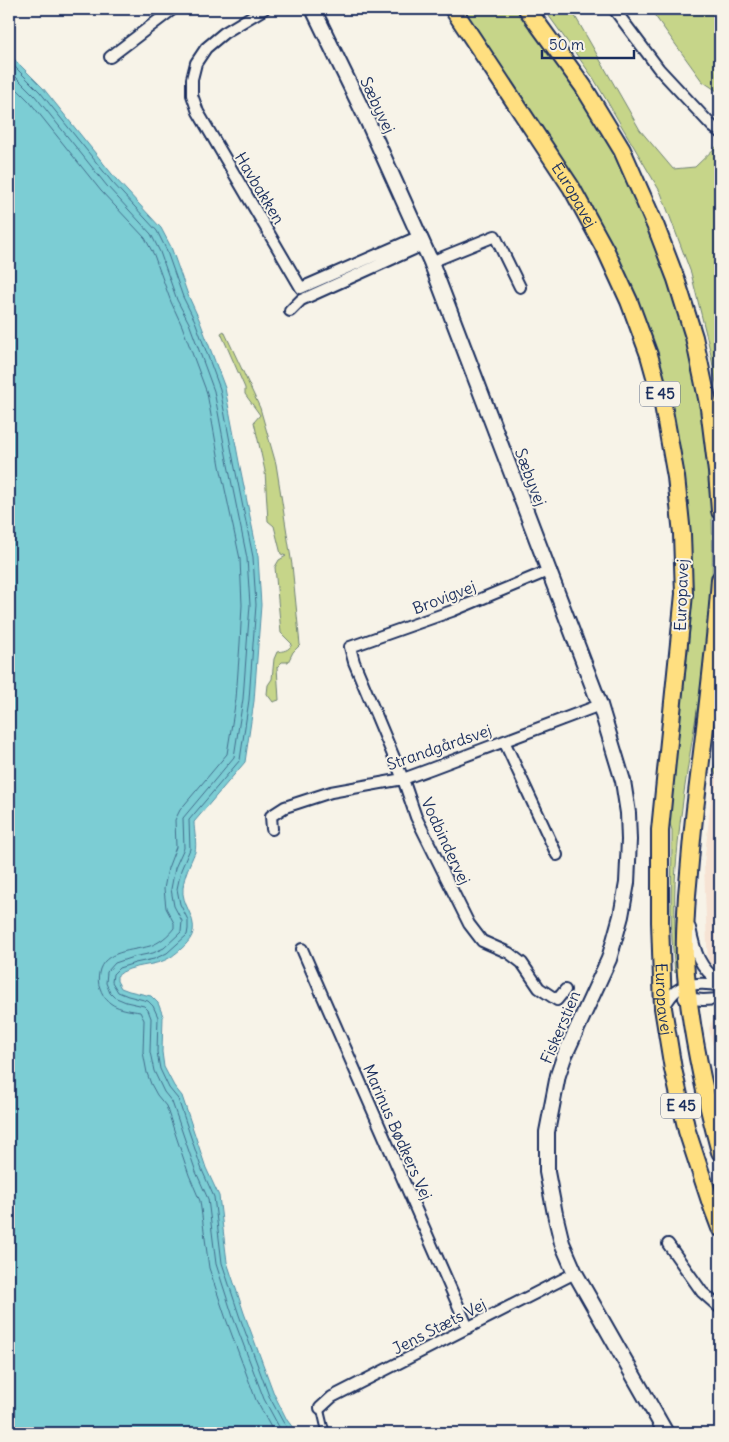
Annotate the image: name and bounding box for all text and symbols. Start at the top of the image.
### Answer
scale bar [542,28,634,60]
text: 50 m [549,35,584,54]
street label: Sæbyvej [356,74,400,136]
street label: Havbakken [231,148,289,228]
street label: Europavej [547,158,601,231]
road number: E 45 [640,382,680,406]
street label: Sæbyvej [511,445,551,509]
street label: Europavej [670,559,692,631]
street label: Brovigvej [410,576,478,618]
street label: Strandgårdsvej [384,720,494,774]
street label: Vodbindervej [417,794,475,888]
street label: Europavej [651,963,677,1036]
street label: Fiskerstien [536,988,584,1066]
street label: Marinus Bødkers Vej [359,1061,437,1203]
road number: E 45 [661,1094,701,1118]
street label: Jens Stæts Vej [389,1294,489,1358]

